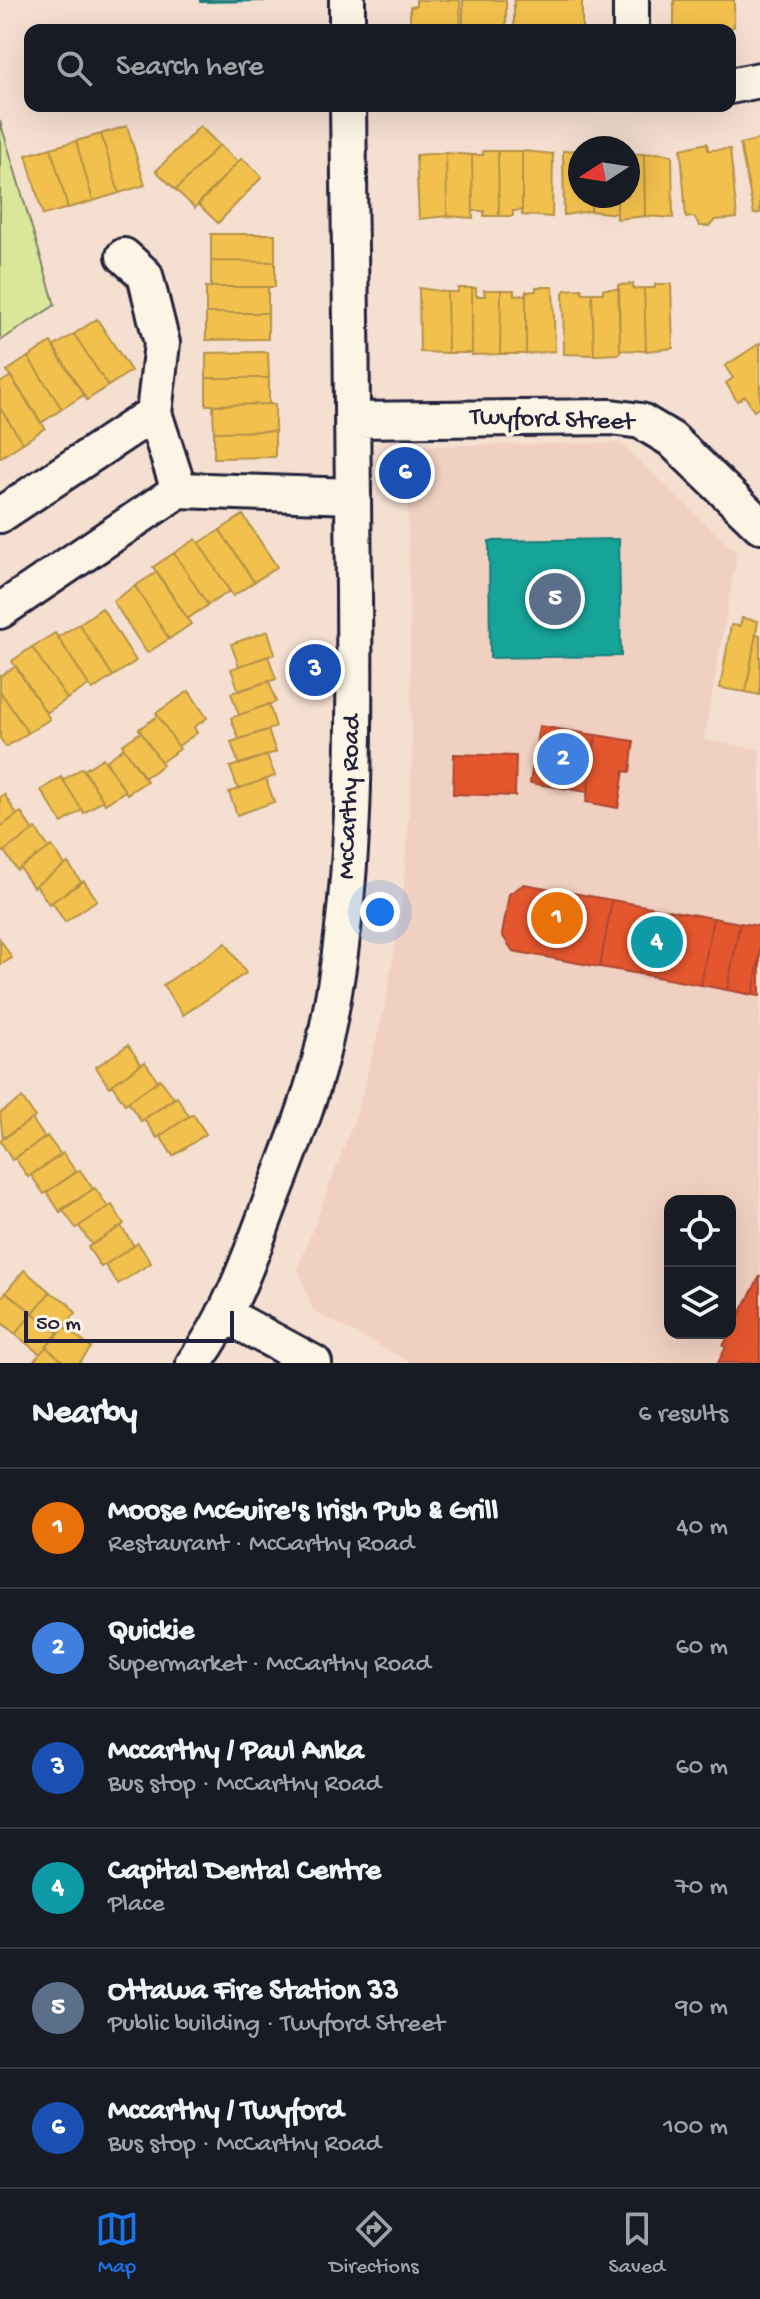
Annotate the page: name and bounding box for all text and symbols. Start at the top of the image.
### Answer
search box [24,24,736,112]
icon: search [52,46,96,90]
text: Search here [116,51,264,86]
north arrow [568,136,640,208]
street label: Twyford Street [467,403,637,439]
pin: 6 [379,443,431,503]
pin: 5 [529,569,581,629]
pin: 3 [289,640,341,700]
street label: McCarthy Road [333,712,369,880]
pin: 2 [537,729,589,789]
pin: 1 [531,888,583,948]
your location [360,892,400,932]
pin: 4 [631,912,683,972]
map controls [664,1195,736,1339]
button: locate [664,1195,736,1267]
button: layers [664,1267,736,1339]
scale bar [24,1307,234,1343]
text: 50 m [36,1312,81,1338]
text: Nearby [32,1395,137,1435]
text: 6 results [638,1400,728,1431]
text: Moose McGuire's Irish Pub & Grill [108,1495,498,1530]
text: 1 [53,1513,63,1544]
text: 40 m [676,1513,728,1544]
text: Restaurant · McCarthy Road [108,1530,414,1561]
text: Quickie [108,1615,194,1650]
text: 2 [52,1633,64,1664]
text: 60 m [675,1633,728,1664]
text: Supermarket · McCarthy Road [108,1650,431,1681]
text: Mccarthy / Paul Anka [108,1735,364,1770]
text: 3 [51,1753,65,1784]
text: 60 m [675,1753,728,1784]
text: Bus stop · McCarthy Road [108,1770,381,1801]
text: Capital Dental Centre [108,1855,381,1890]
text: 4 [52,1873,64,1904]
text: 70 m [675,1873,728,1904]
text: Place [108,1890,165,1921]
text: Ottawa Fire Station 33 [108,1975,399,2010]
text: 5 [51,1993,65,2024]
text: 90 m [676,1993,728,2024]
text: Public building · Twyford Street [108,2010,445,2041]
text: Mccarthy / Twyford [108,2095,344,2130]
text: 6 [51,2113,65,2144]
text: 100 m [663,2113,728,2144]
text: Bus stop · McCarthy Road [108,2130,381,2161]
tab: Map [95,2207,139,2281]
tab: Directions [329,2207,419,2281]
tab: Saved [609,2207,665,2281]

